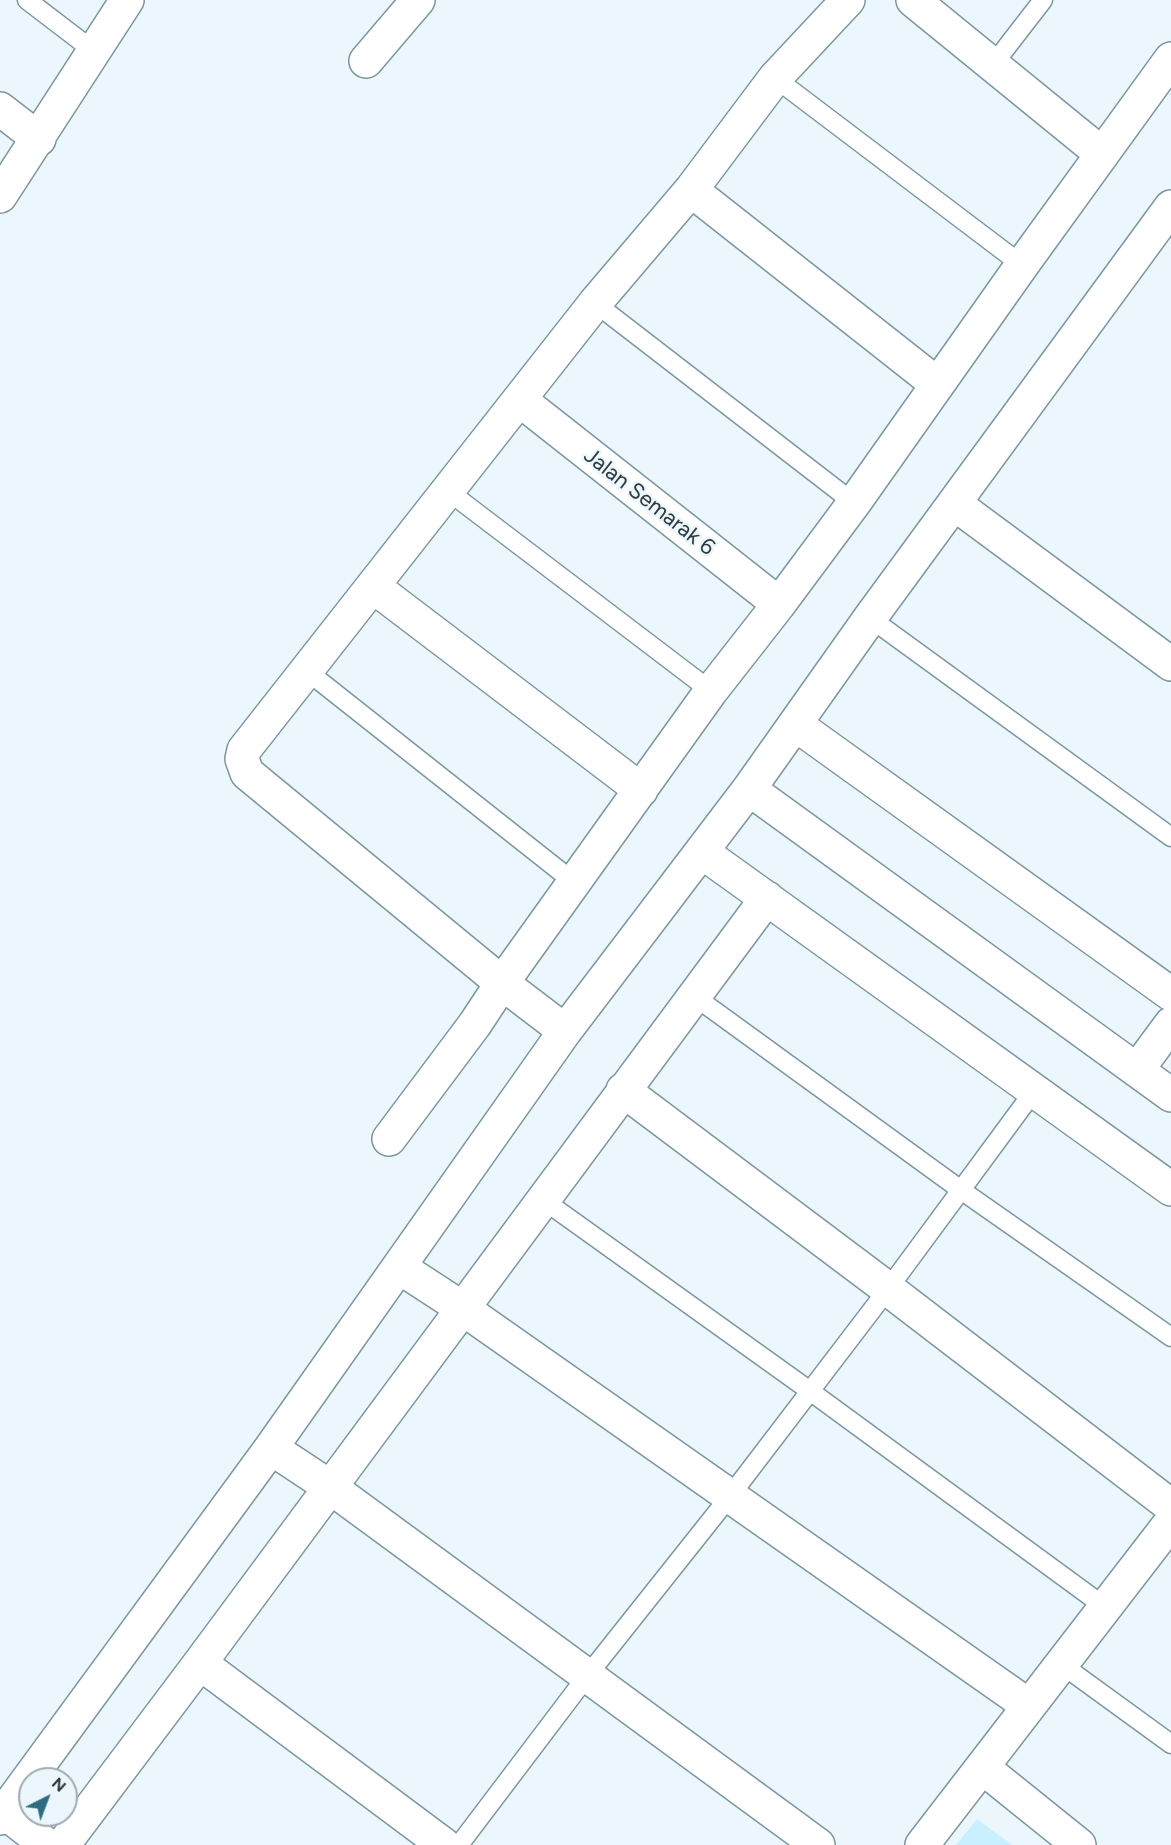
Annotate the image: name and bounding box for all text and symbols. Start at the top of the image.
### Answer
street label: Jalan Semarak 6 [578,443,720,561]
north arrow [18,1767,78,1827]
text: N [48,1774,70,1796]

